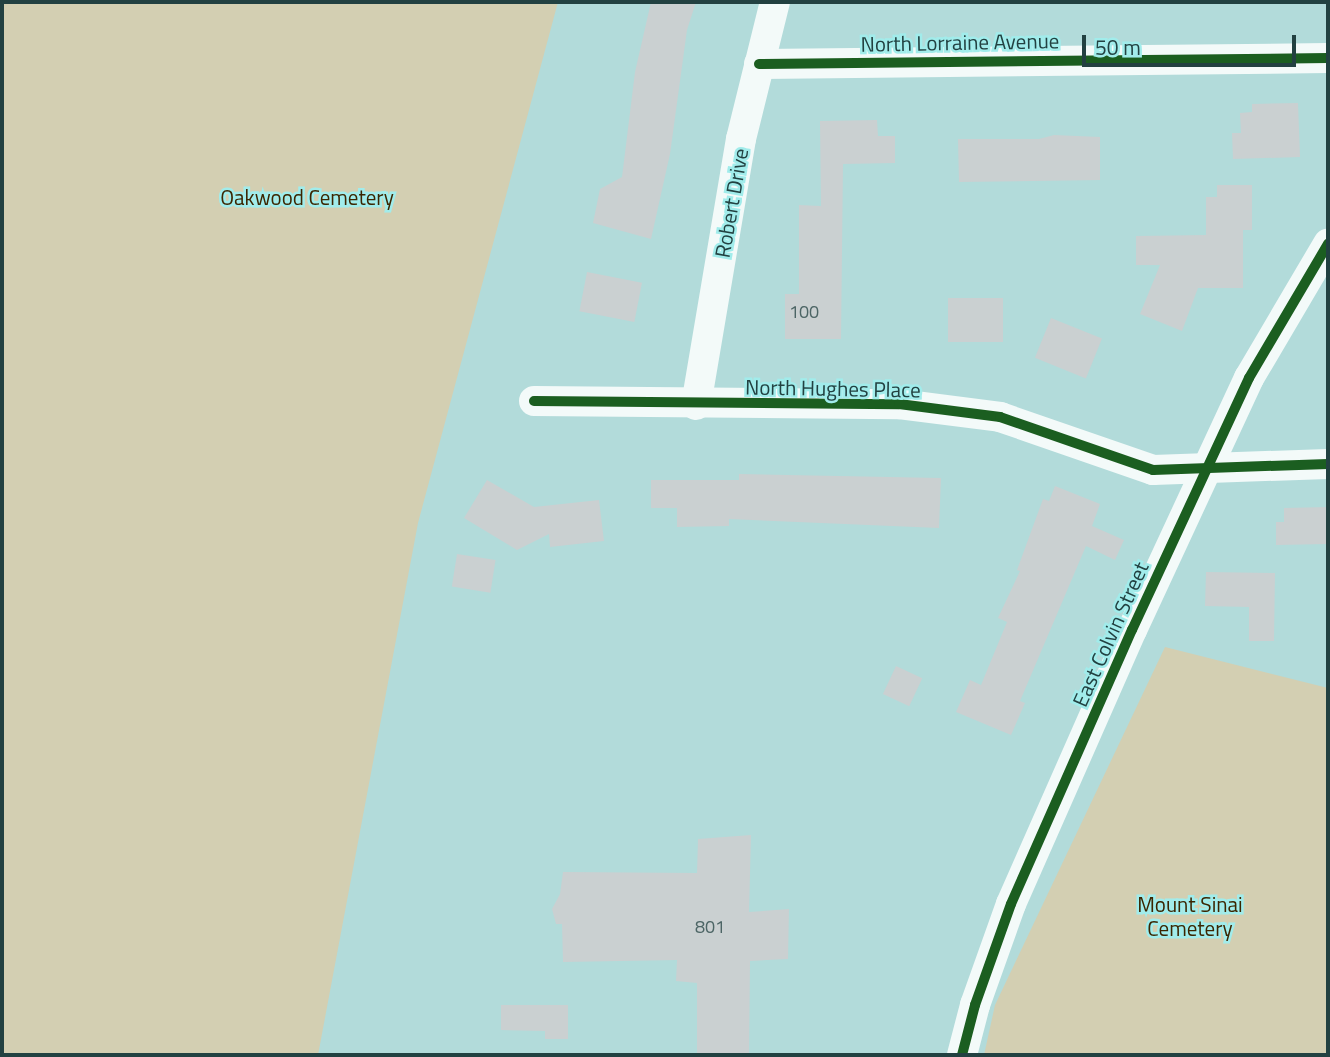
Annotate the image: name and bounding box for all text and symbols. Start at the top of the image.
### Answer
scale bar [1085,21,1298,65]
street label: North Lorraine Avenue [860,28,1060,56]
text: 50 m [1095,31,1141,63]
street label: Robert Drive [709,146,753,260]
park label: Oakwood Cemetery [220,184,394,210]
house number: 100 [789,301,819,323]
street label: North Hughes Place [745,374,921,402]
street label: East Colvin Street [1067,558,1153,710]
park label: Mount Sinai Cemetery [1137,891,1243,941]
house number: 801 [695,916,725,938]

